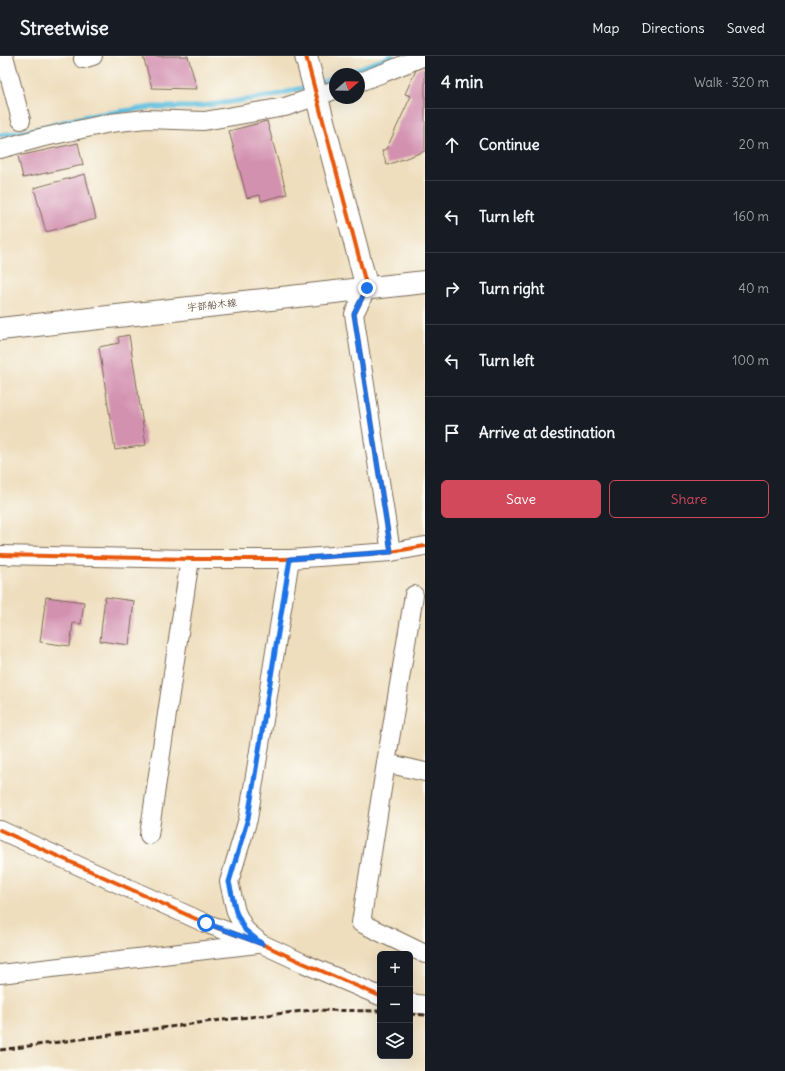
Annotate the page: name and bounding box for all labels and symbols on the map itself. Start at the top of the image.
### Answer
north arrow [329,68,365,104]
route end [358,279,376,297]
street label: 宇部船木線 [186,296,238,314]
route start [197,914,215,932]

